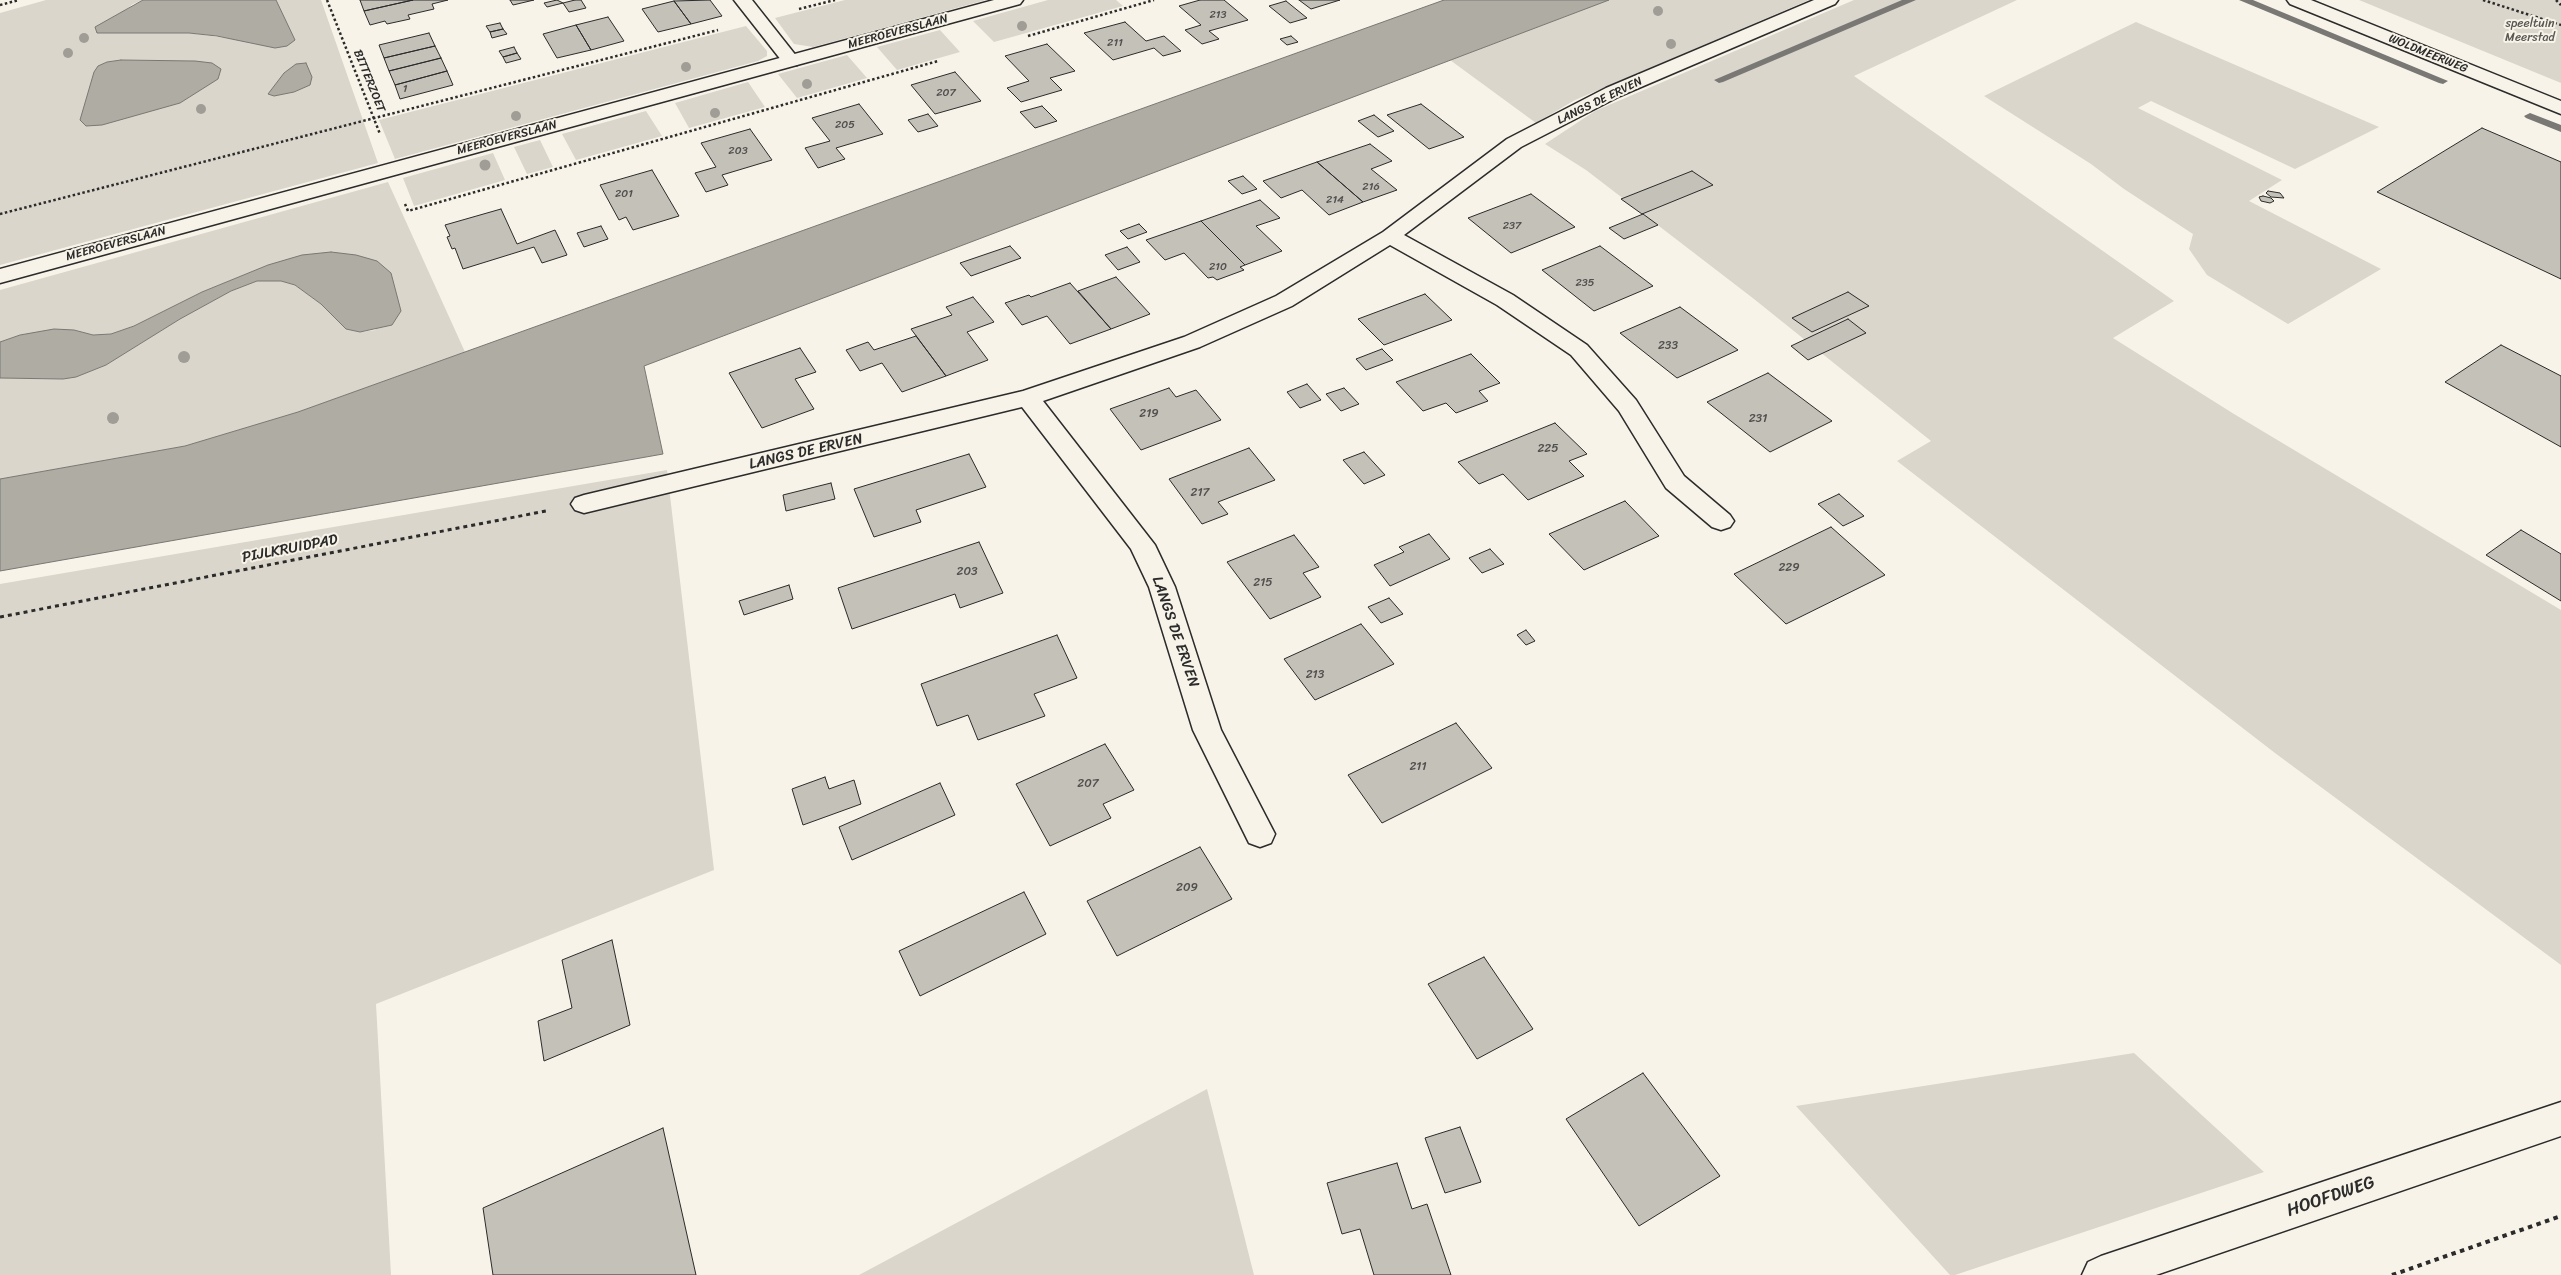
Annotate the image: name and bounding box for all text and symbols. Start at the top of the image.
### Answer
house number: 213 [1209,8,1227,22]
street label: MEEROEVERSLAAN [846,12,950,52]
park label: speeltuin Meerstad [2505,17,2555,45]
street label: WOLDMEERWEG [2386,32,2470,76]
house number: 211 [1107,36,1123,50]
street label: BITTERZOET [350,48,388,114]
street label: LANGS DE ERVEN [1555,74,1645,128]
house number: 1 [403,82,407,96]
house number: 207 [936,86,956,100]
street label: MEEROEVERSLAAN [455,118,559,158]
house number: 205 [835,118,855,132]
house number: 203 [728,144,748,158]
house number: 216 [1362,180,1380,194]
house number: 201 [615,187,633,201]
house number: 214 [1326,193,1344,207]
house number: 237 [1503,219,1521,233]
street label: MEEROEVERSLAAN [64,224,168,264]
house number: 210 [1209,260,1227,274]
house number: 235 [1575,276,1595,290]
house number: 233 [1658,339,1678,353]
house number: 219 [1139,407,1159,421]
house number: 231 [1749,412,1767,426]
street label: LANGS DE ERVEN [747,430,865,474]
house number: 225 [1537,442,1559,456]
house number: 217 [1191,486,1209,500]
street label: PIJLKRUIDPAD [241,531,339,567]
house number: 229 [1778,561,1800,575]
house number: 203 [956,565,978,579]
street label: LANGS DE ERVEN [1148,574,1202,690]
house number: 215 [1253,576,1273,590]
house number: 213 [1306,668,1324,682]
house number: 211 [1409,760,1427,774]
house number: 207 [1077,777,1099,791]
house number: 209 [1176,881,1198,895]
street label: HOOFDWEG [2284,1172,2378,1222]

